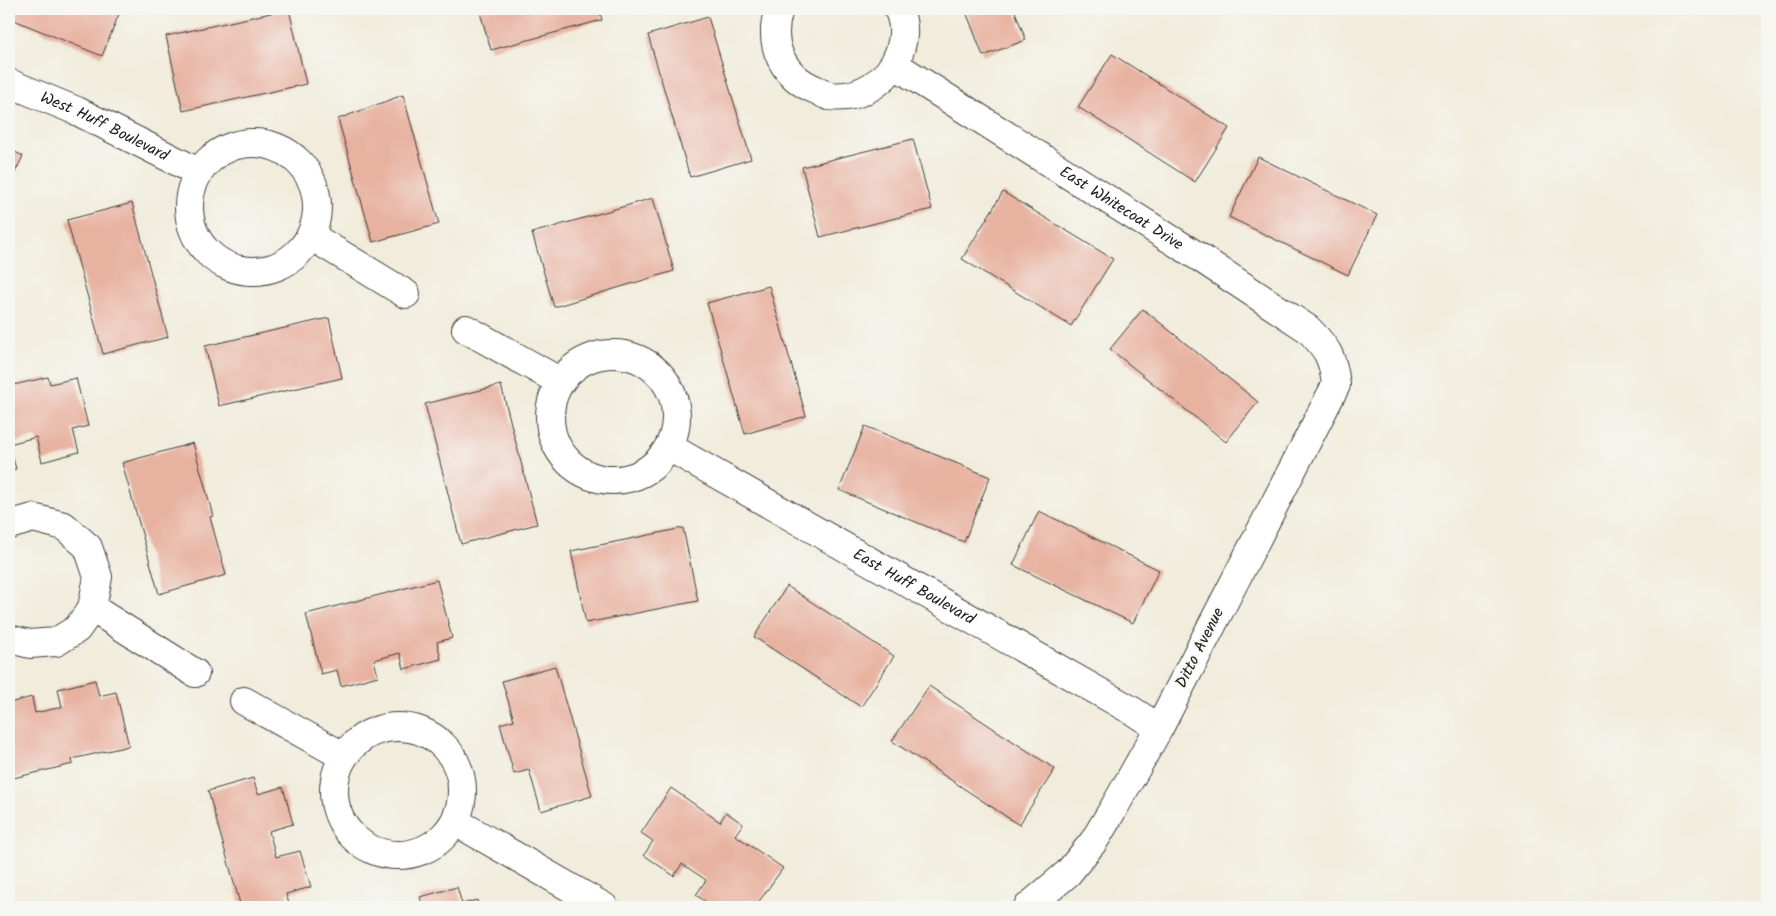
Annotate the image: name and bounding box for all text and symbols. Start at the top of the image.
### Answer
street label: West Huff Boulevard [37,85,174,168]
street label: East Whitecoat Drive [1055,160,1188,257]
street label: East Huff Boulevard [848,542,981,632]
street label: Ditto Avenue [1169,603,1231,693]

